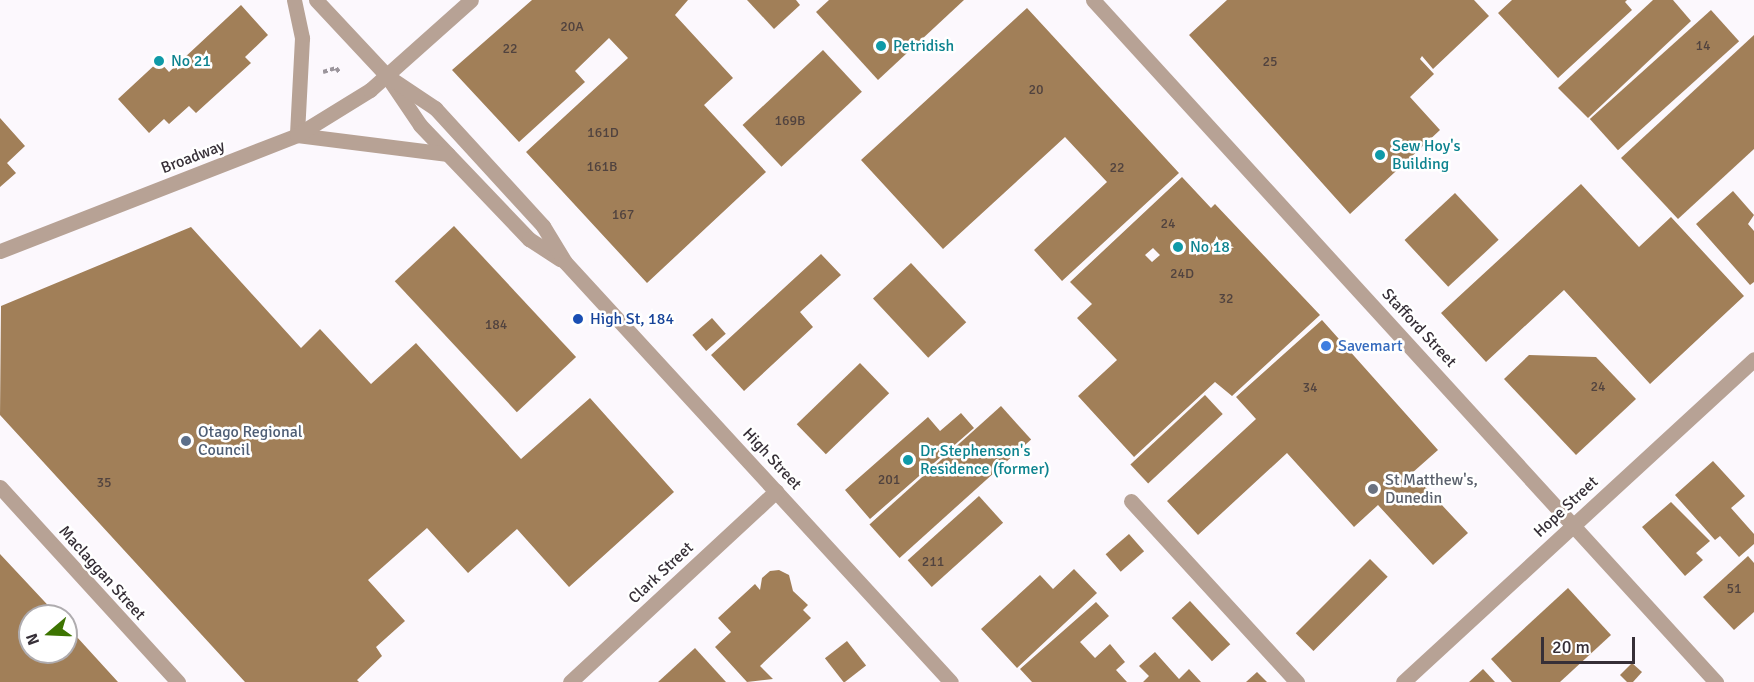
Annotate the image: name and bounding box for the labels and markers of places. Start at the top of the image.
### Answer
place label: Petridish [893,36,954,56]
marker: Petridish [874,39,888,53]
place label: No 21 [171,51,211,71]
marker: No 21 [152,54,166,68]
place label: Sew Hoy's Building [1392,136,1460,174]
marker: Sew Hoy's Building [1373,148,1387,162]
place label: No 18 [1190,237,1230,257]
marker: No 18 [1171,240,1185,254]
place label: High St, 184 [590,309,674,329]
marker: High St, 184 [571,312,585,326]
place label: Savemart [1338,336,1403,356]
marker: Savemart [1319,339,1333,353]
place label: Otago Regional Council [198,422,302,460]
marker: Otago Regional Council [179,434,193,448]
place label: Dr Stephenson's Residence (former) [920,441,1050,479]
marker: Dr Stephenson's Residence (former) [901,453,915,467]
place label: St Matthew's, Dunedin [1385,470,1478,508]
marker: St Matthew's, Dunedin [1366,482,1380,496]

